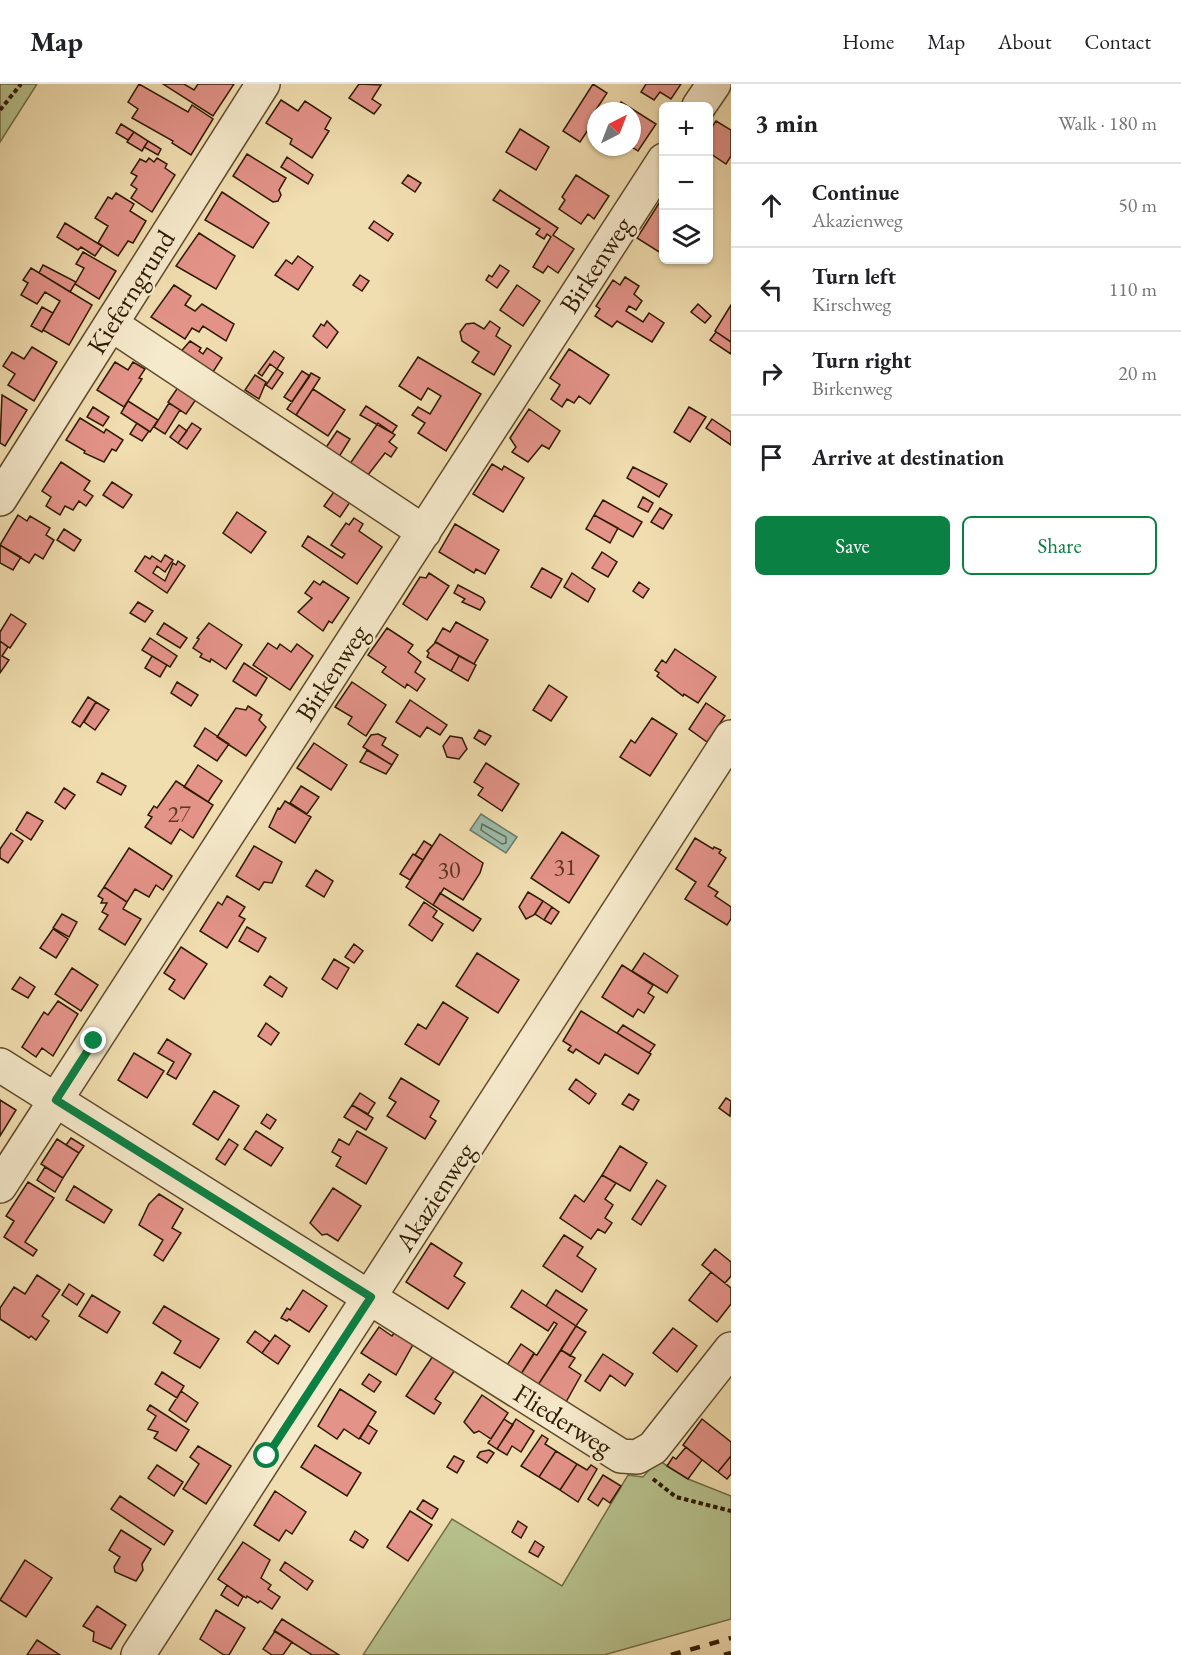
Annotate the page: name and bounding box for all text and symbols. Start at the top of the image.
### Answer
text: Map [30,23,83,59]
text: Home [842,28,894,55]
text: Map [927,28,965,55]
text: About [998,28,1051,55]
text: Contact [1084,28,1151,55]
north arrow [587,102,641,156]
map controls [659,102,713,264]
button: + [659,102,713,156]
text: 3 min [755,106,818,140]
text: Walk · 180 m [1058,110,1157,136]
button: − [659,156,713,210]
text: Continue [812,178,899,207]
icon: ahead [755,189,788,222]
text: 50 m [1118,192,1157,218]
text: Akazienweg [812,207,903,233]
street label: Birkenweg [551,210,640,320]
button: layers [659,210,713,264]
street label: Kieferngrund [79,223,183,360]
text: Turn left [812,262,896,291]
icon: left [755,273,788,306]
text: 110 m [1109,276,1157,302]
text: Kirschweg [812,291,891,317]
text: Turn right [812,346,911,375]
icon: right [755,357,788,390]
text: 20 m [1118,360,1157,386]
text: Birkenweg [812,375,892,401]
icon: arrive [755,441,788,474]
text: Arrive at destination [812,443,1004,472]
button: Save [755,516,950,575]
button: Share [962,516,1157,575]
street label: Birkenweg [287,618,376,728]
house number: 27 [167,798,191,829]
house number: 31 [553,851,577,882]
house number: 30 [437,854,461,885]
route end [80,1027,106,1053]
street label: Akazienweg [386,1136,483,1259]
street label: Fliederweg [507,1375,620,1464]
route start [253,1442,279,1468]

